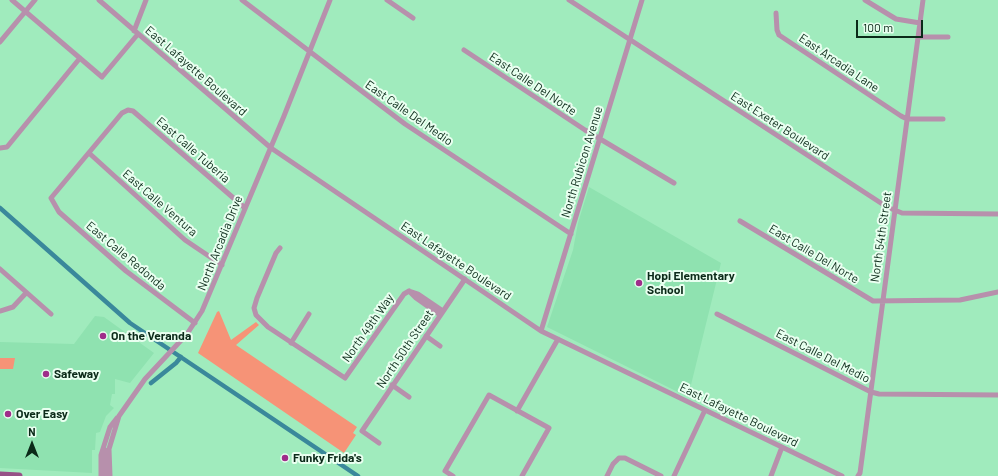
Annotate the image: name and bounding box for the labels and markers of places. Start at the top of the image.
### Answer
place label: Hopi Elementary School [647,269,735,297]
marker: Hopi Elementary School [634,278,644,288]
place label: On the Veranda [111,329,191,343]
marker: On the Veranda [98,331,108,341]
place label: Safeway [54,367,99,381]
marker: Safeway [41,369,51,379]
place label: Over Easy [16,407,68,421]
marker: Over Easy [3,409,13,419]
place label: Funky Frida's [293,451,362,465]
marker: Funky Frida's [280,453,290,463]

